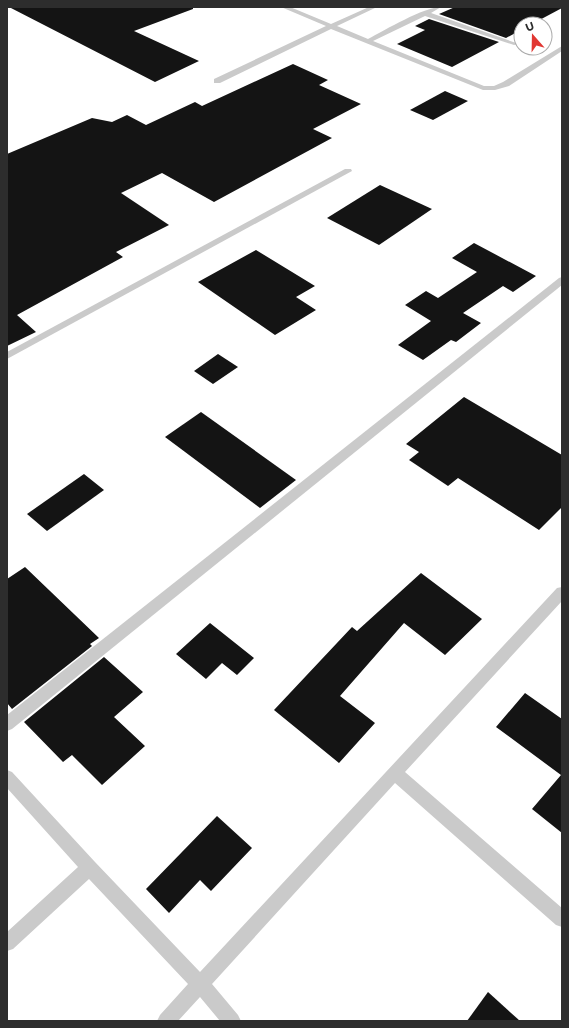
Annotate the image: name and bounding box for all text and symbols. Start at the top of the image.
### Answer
north arrow [513,16,553,56]
text: U [523,19,536,35]

